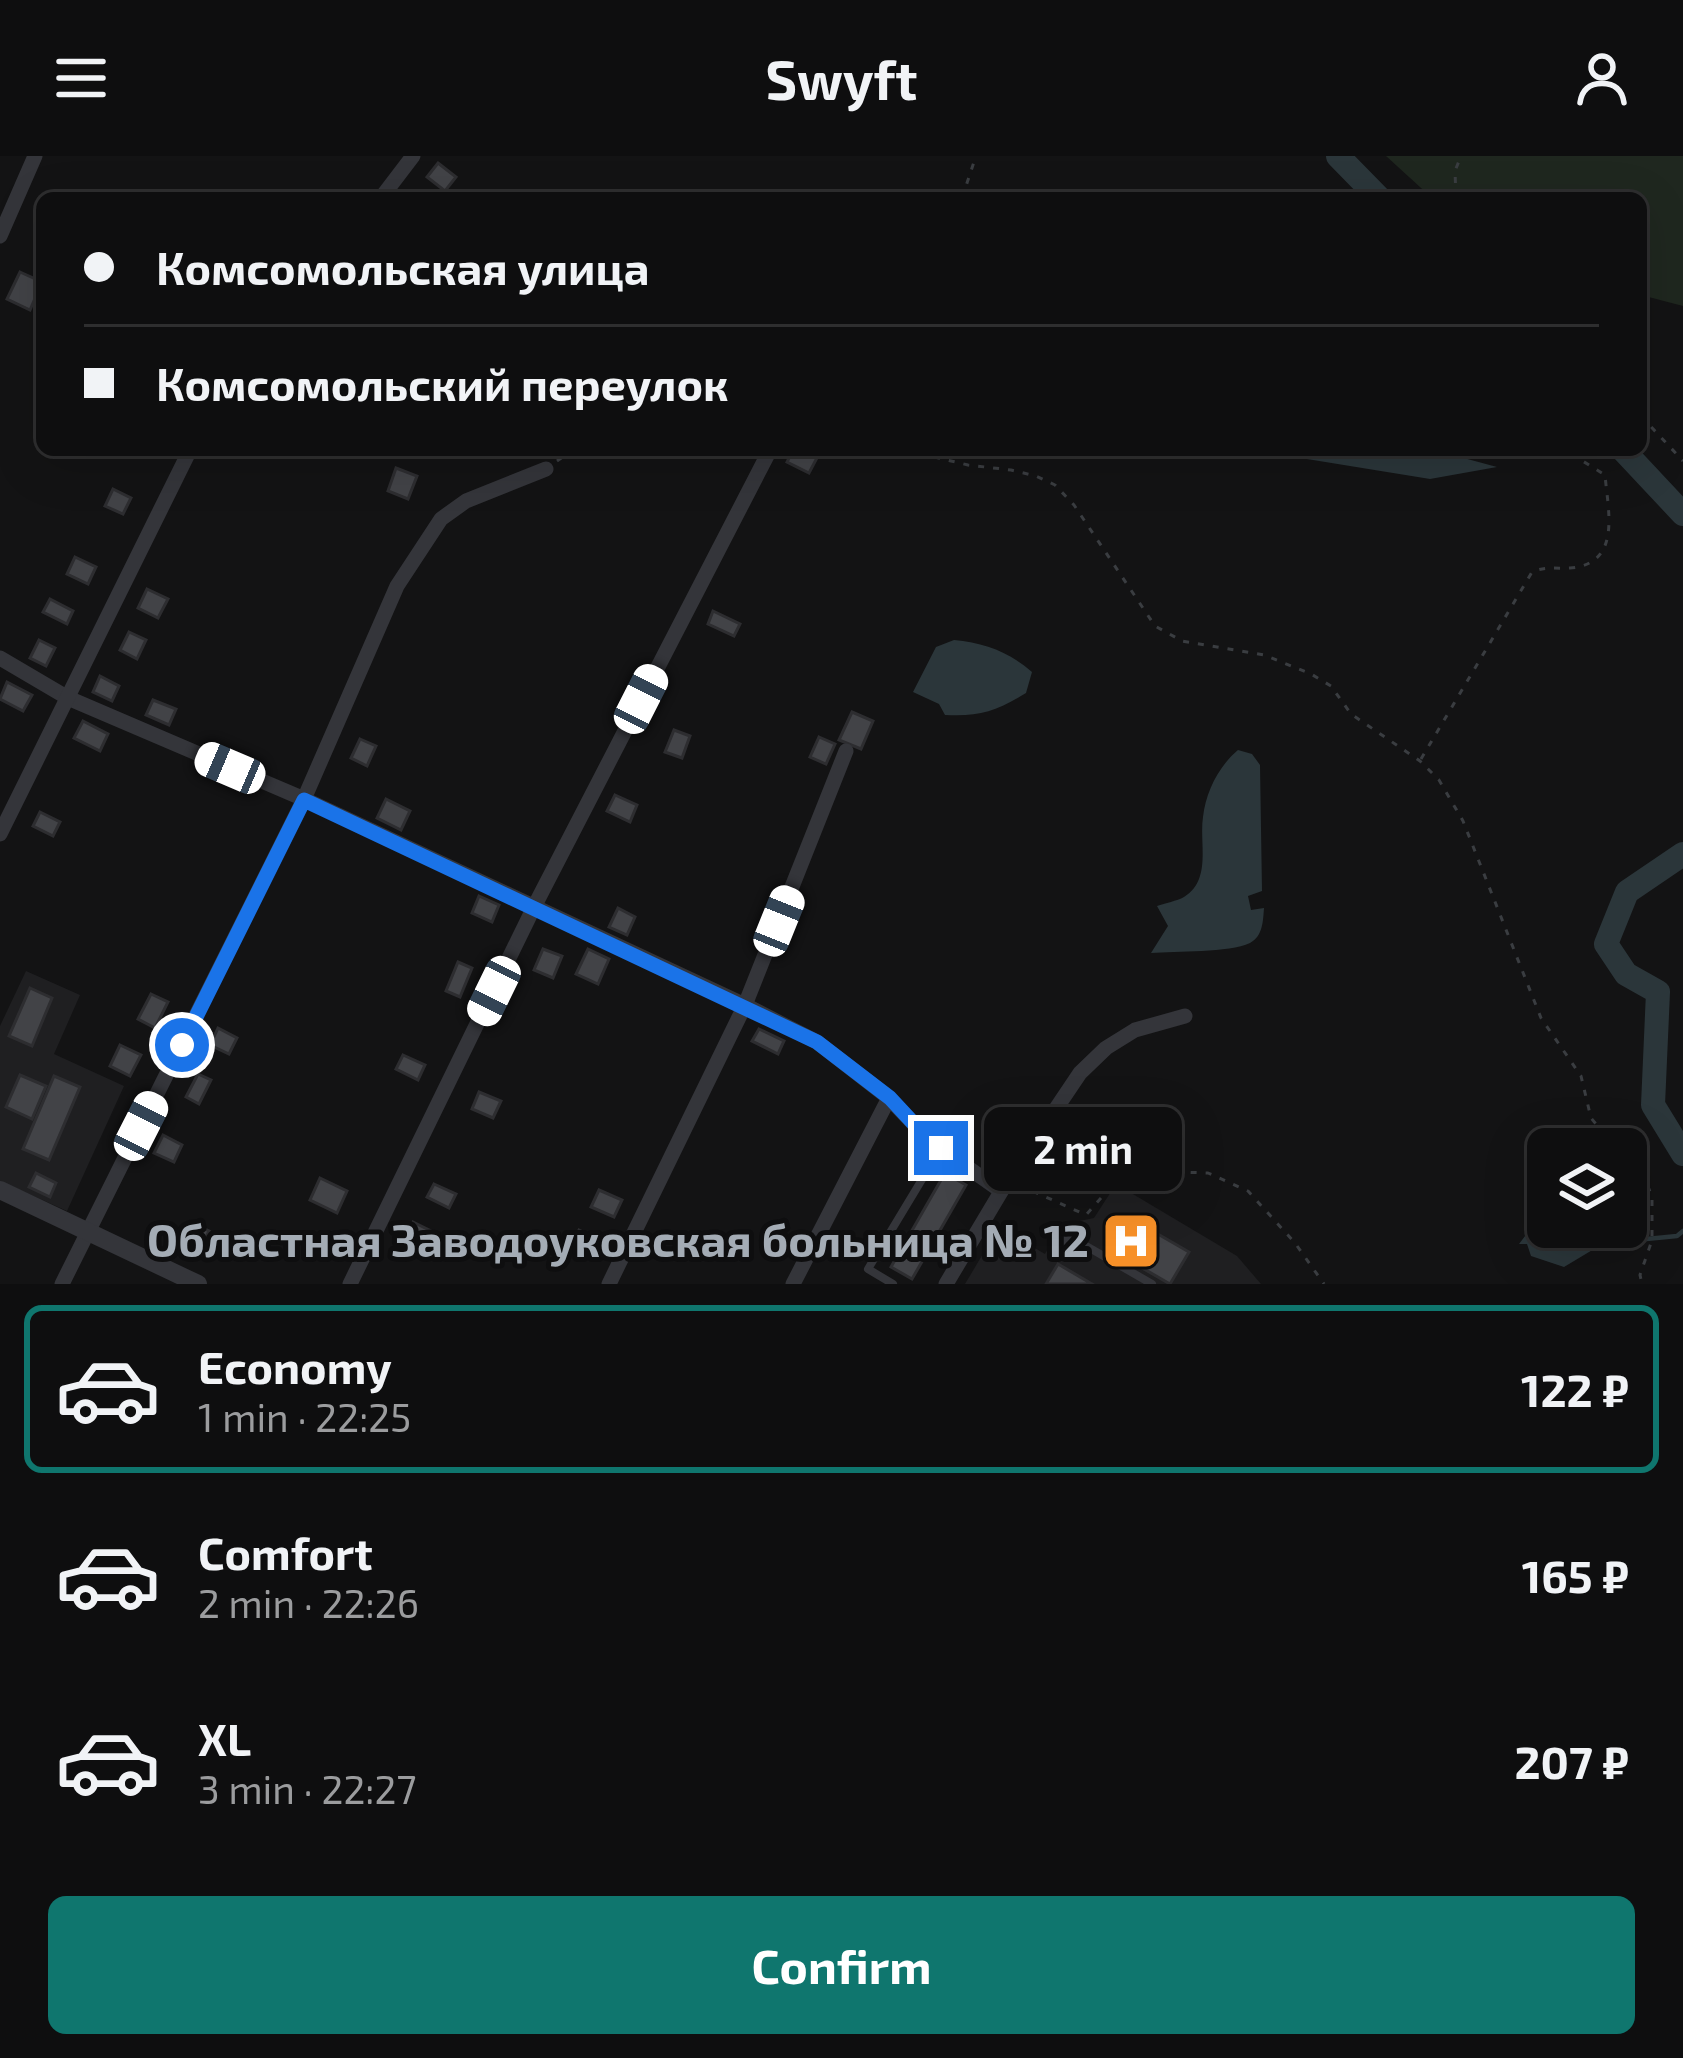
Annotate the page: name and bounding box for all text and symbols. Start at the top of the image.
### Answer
icon: menu [48,45,114,111]
icon: person [1569,45,1635,111]
text: Swyft [766,46,917,111]
text: Комсомольская улица [156,240,649,294]
text: Комсомольский переулок [156,356,728,410]
car [609,659,673,739]
car [190,737,270,799]
car [749,881,809,961]
car [462,951,526,1031]
route start [155,1018,209,1072]
car [109,1086,173,1166]
callout: 2 min [983,1106,1181,1190]
route end [914,1121,968,1175]
text: 2 min [1033,1125,1133,1172]
map controls [1527,1128,1647,1248]
button: layers [1527,1128,1647,1248]
hospital icon: Областная Заводоуковская больница № 12 [1100,1210,1162,1272]
place label: Областная Заводоуковская больница № 12 [147,1212,1089,1267]
icon: car [54,1335,162,1443]
text: Economy [198,1339,392,1393]
text: 122 ₽ [1521,1362,1629,1416]
text: 1 min · 22:25 [198,1393,411,1440]
icon: car [54,1521,162,1629]
text: Comfort [198,1525,373,1579]
text: 165 ₽ [1522,1548,1629,1602]
text: 2 min · 22:26 [198,1579,419,1626]
icon: car [54,1707,162,1815]
text: XL [198,1711,251,1765]
text: 207 ₽ [1514,1734,1629,1788]
text: 3 min · 22:27 [198,1765,416,1812]
button: Confirm [48,1896,1635,2034]

